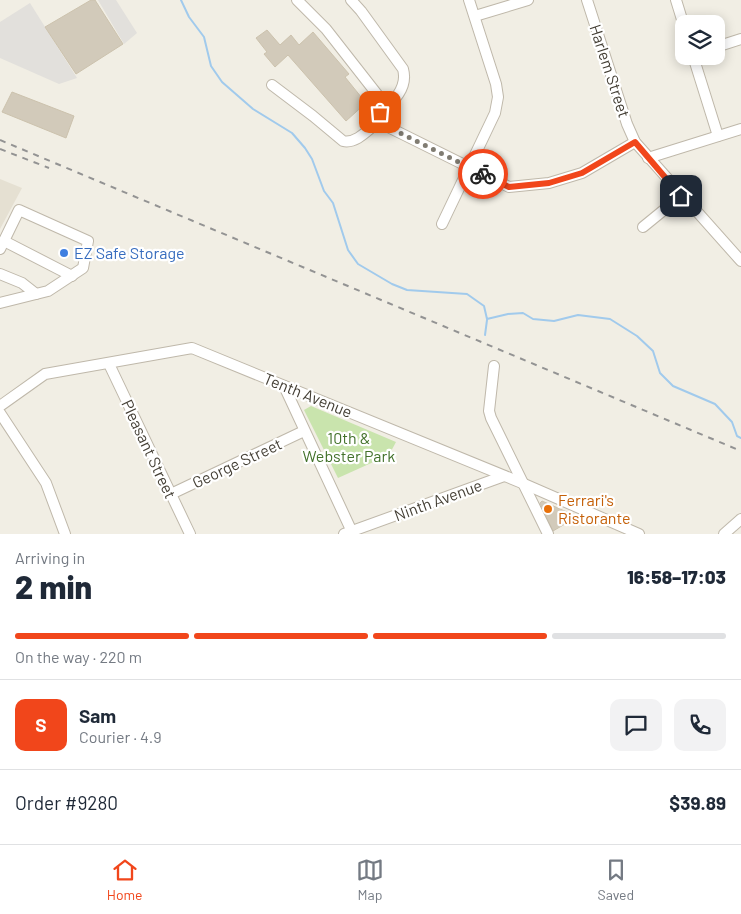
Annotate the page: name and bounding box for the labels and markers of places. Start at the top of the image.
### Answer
pin [359,91,401,133]
pin [660,175,702,217]
place label: EZ Safe Storage [74,243,184,262]
marker: EZ Safe Storage [58,247,70,259]
place label: Ferrari's Ristorante [558,490,631,527]
marker: Ferrari's Ristorante [542,503,554,515]

